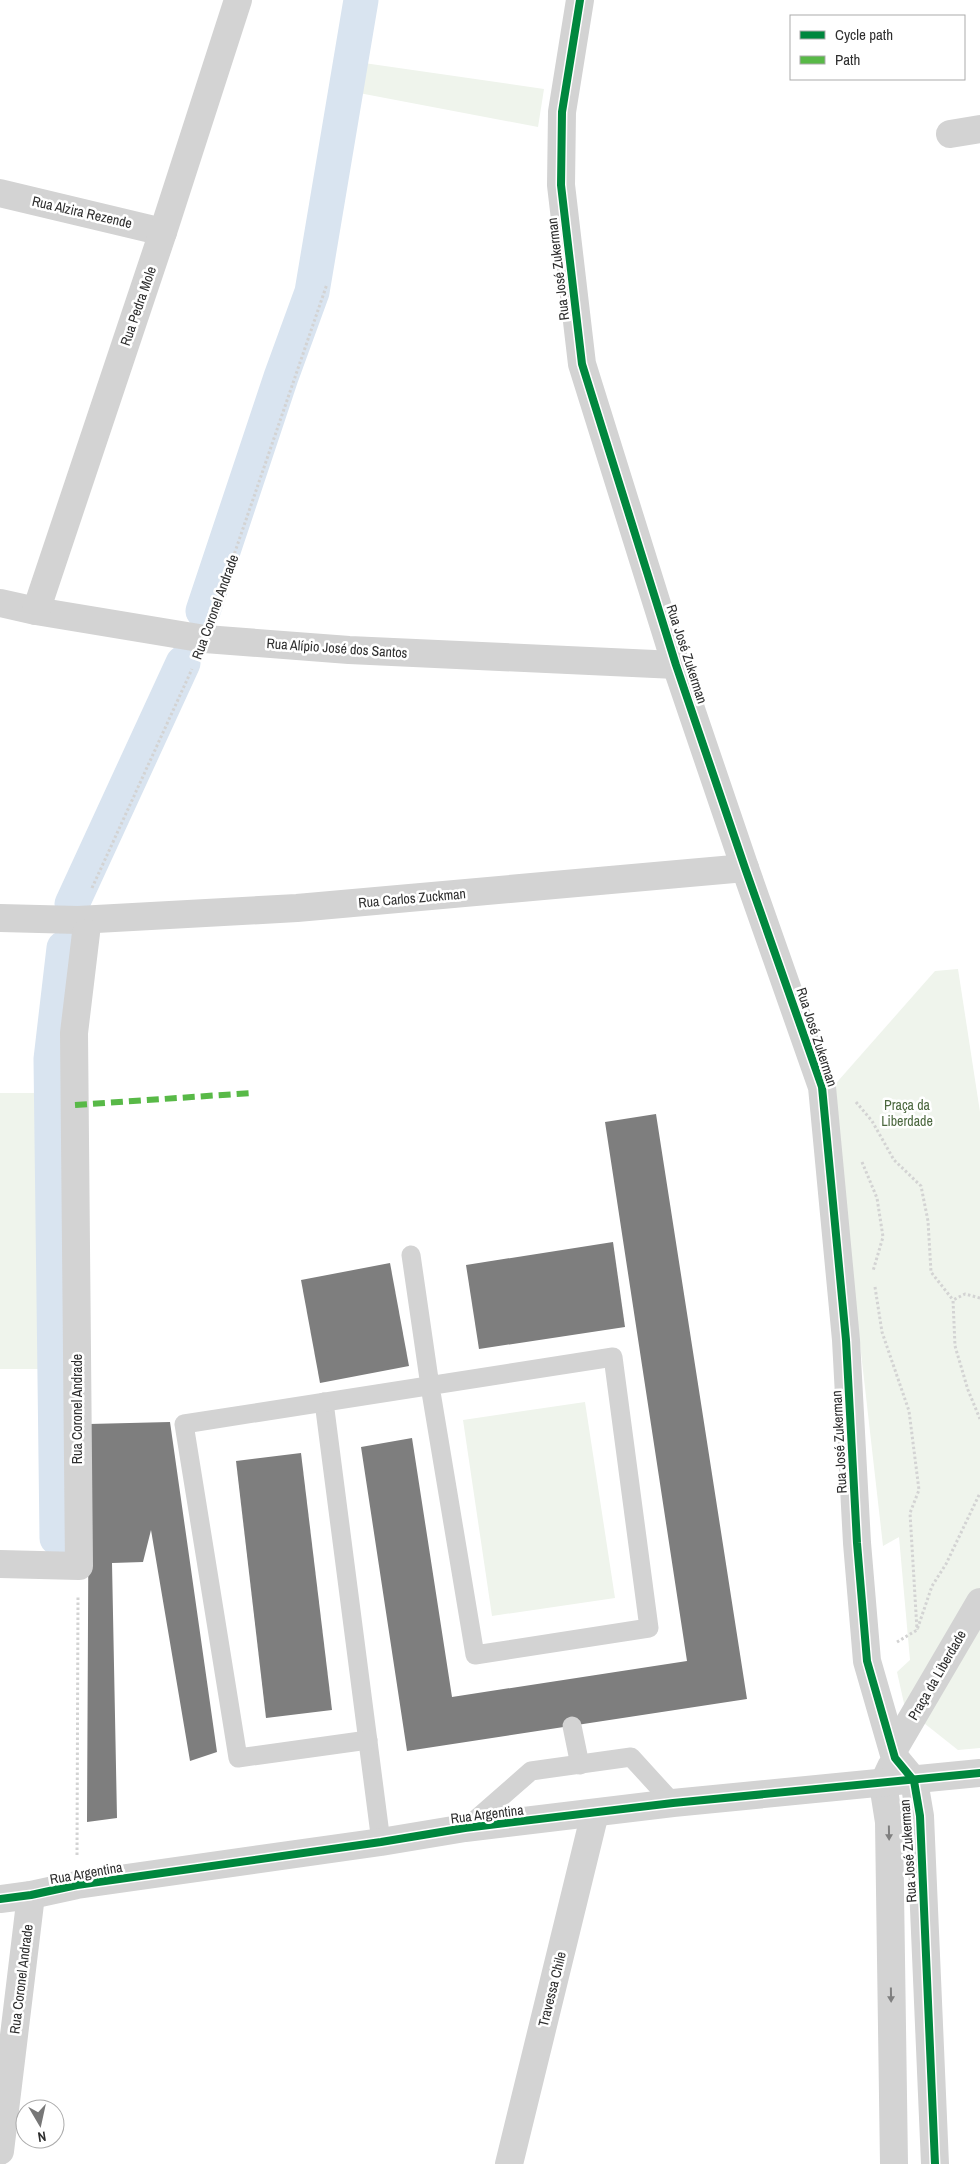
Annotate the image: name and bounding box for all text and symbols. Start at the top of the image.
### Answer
legend [790,15,965,80]
text: Cycle path [835,24,893,45]
text: Path [835,49,860,70]
street label: Rua Alzira Rezende [30,192,134,232]
street label: Rua José Zukerman [543,217,573,321]
street label: Rua Pedra Mole [116,264,160,348]
street label: Rua Coronel Andrade [188,552,242,662]
street label: Rua José Zukerman [662,602,712,706]
street label: Rua Alípio José dos Santos [266,634,408,662]
street label: Rua Carlos Zuckman [358,884,466,912]
street label: Rua José Zukerman [792,985,842,1089]
park label: Praça da Liberdade [881,1096,933,1130]
street label: Rua Coronel Andrade [68,1354,86,1464]
street label: Rua José Zukerman [827,1390,851,1494]
street label: Praça da Liberdade [904,1627,970,1723]
street label: Rua José Zukerman [895,1799,921,1903]
street label: Rua Argentina [449,1801,525,1827]
one-way arrow [885,1825,893,1841]
street label: Rua Argentina [48,1858,124,1888]
street label: Rua Coronel Andrade [5,1923,37,2035]
street label: Travessa Chile [534,1950,570,2028]
one-way arrow [888,1987,896,2003]
north arrow [15,2099,65,2149]
text: N [37,2127,48,2146]

